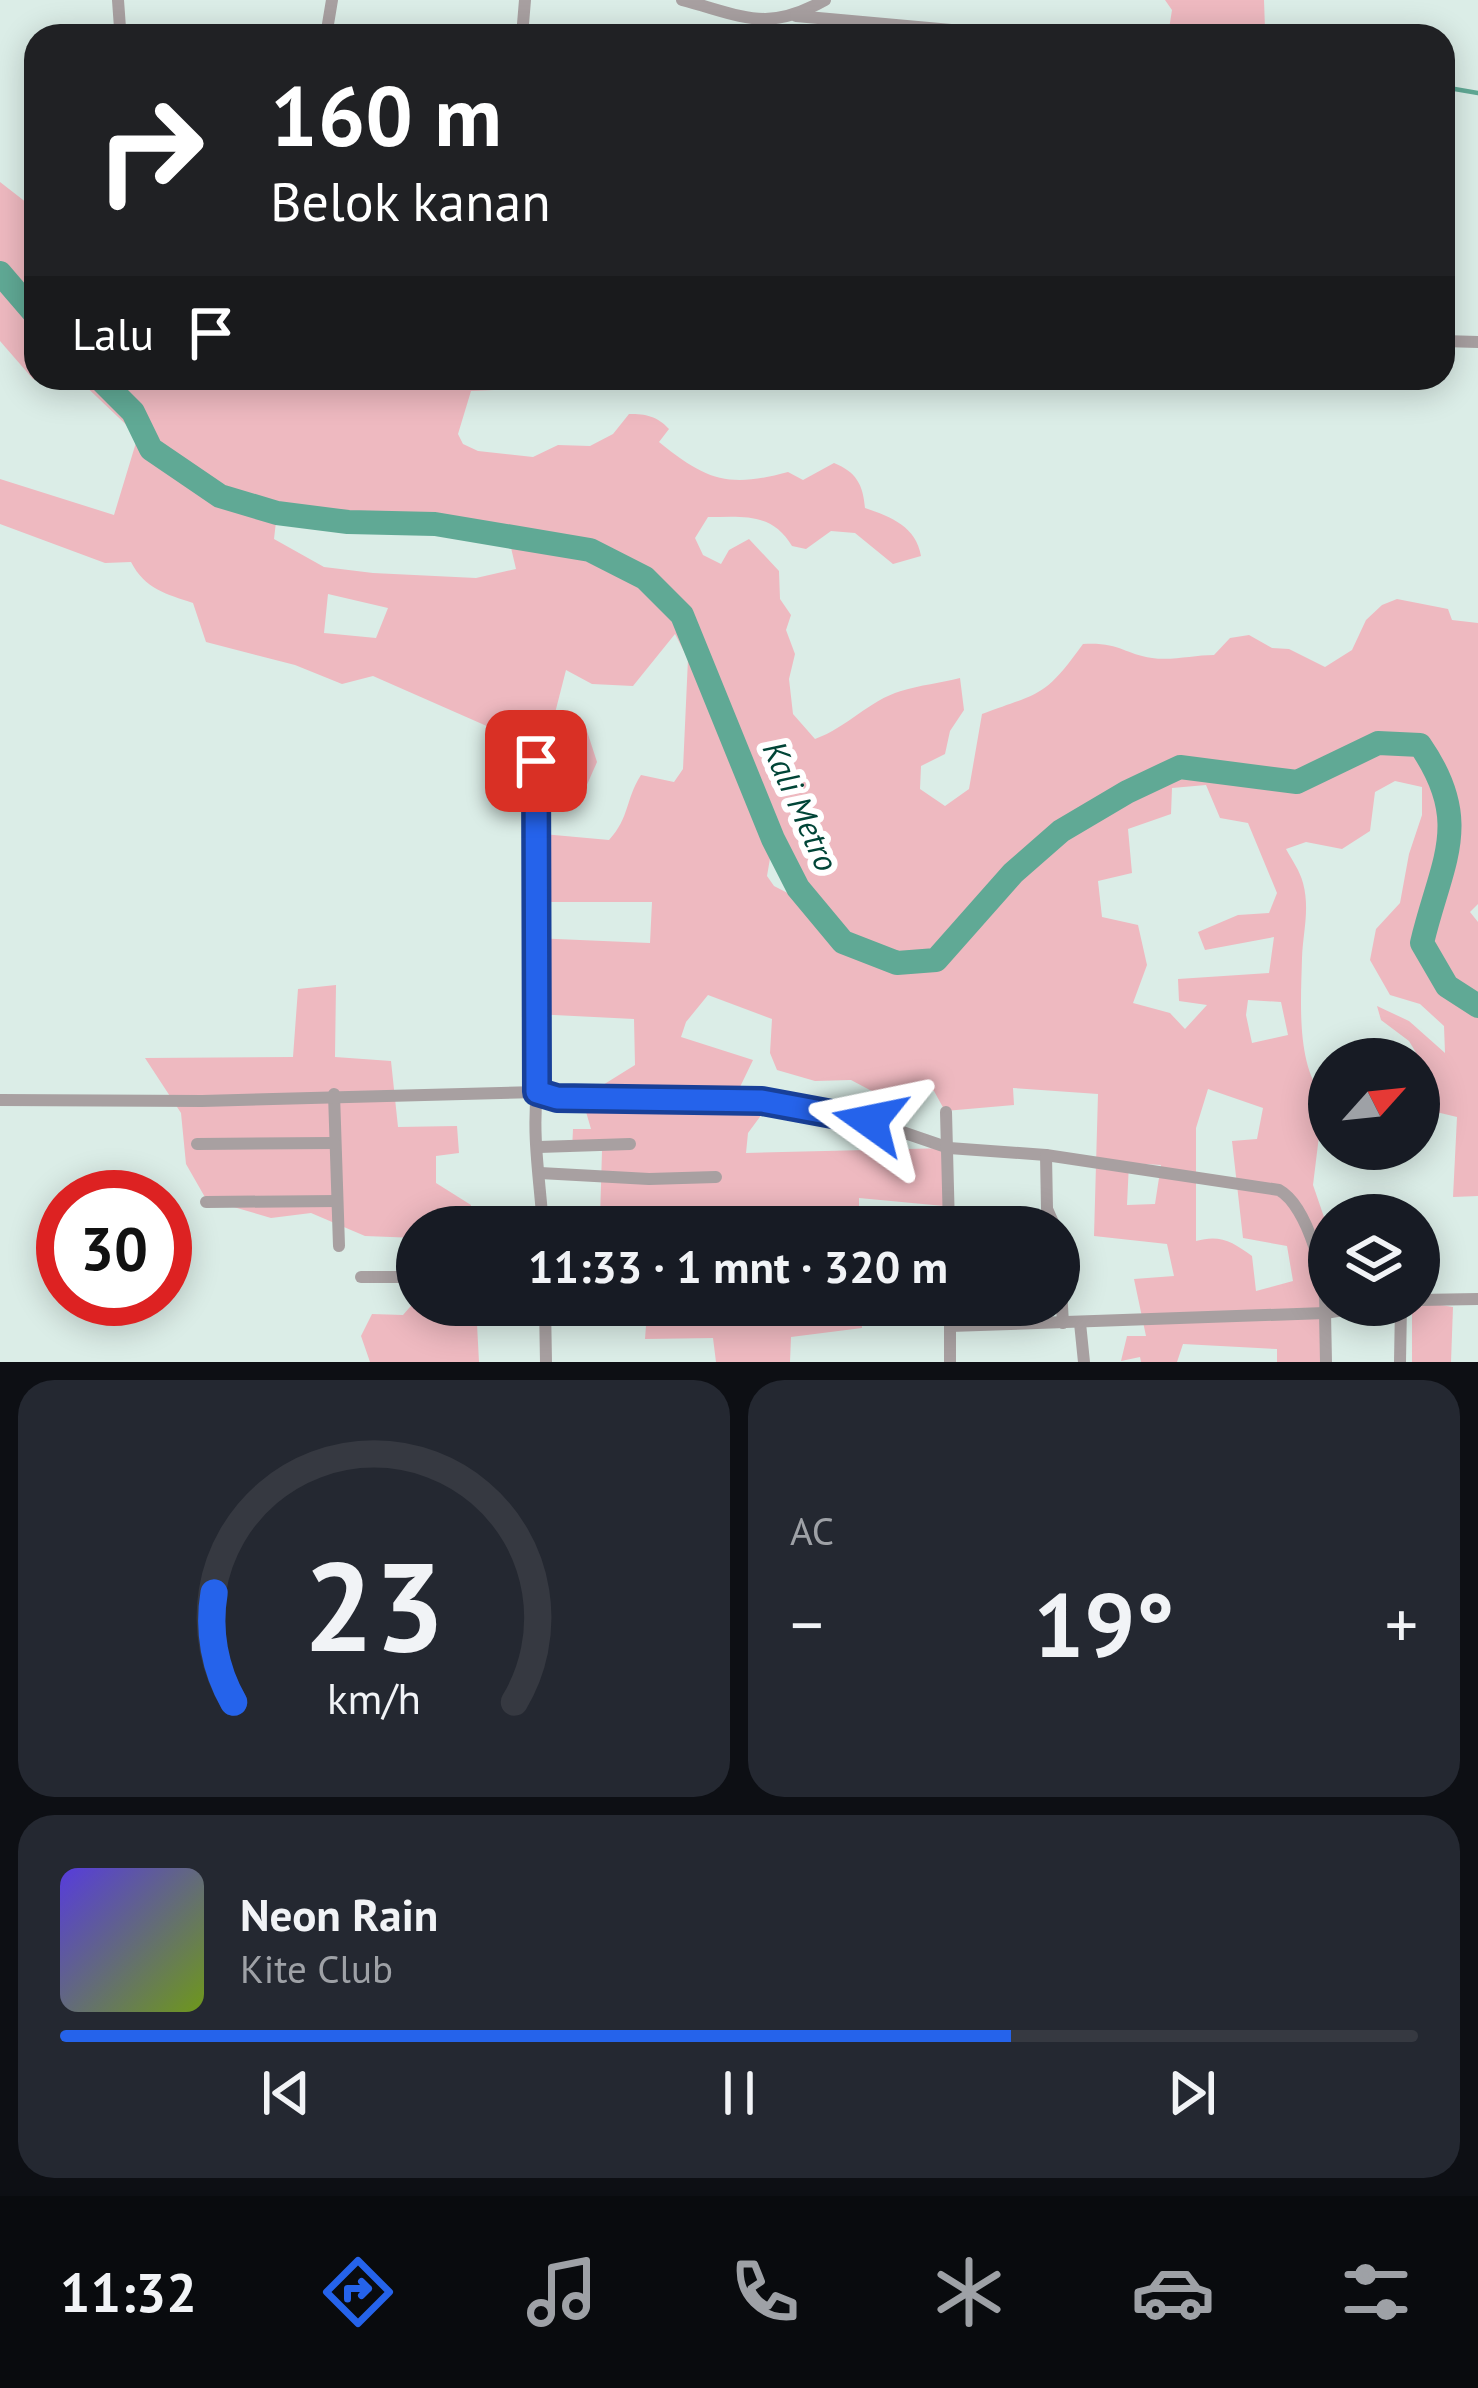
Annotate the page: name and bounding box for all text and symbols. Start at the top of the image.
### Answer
text: 160 m [270,60,502,169]
icon: right [72,72,228,228]
text: Belok kanan [270,166,551,236]
icon: arrive [178,300,244,366]
text: Lalu [72,304,154,362]
pin [485,710,587,812]
icon: arrive [503,728,569,794]
water label: Kali Metro [754,734,849,878]
north arrow [1308,1038,1440,1170]
map controls [1308,1038,1440,1326]
position arrow [807,1058,933,1184]
speed limit sign: 30 [36,1170,192,1326]
button: layers [1308,1194,1440,1326]
text: 11:33 · 1 mnt · 320 m [528,1237,948,1295]
text: AC [790,1505,834,1556]
text: 23 [303,1524,445,1685]
text: 19° [1033,1565,1175,1682]
text: − [790,1581,823,1666]
text: + [1385,1581,1418,1666]
text: km/h [327,1669,421,1725]
text: Neon Rain [240,1885,438,1943]
text: Kite Club [240,1943,393,1994]
icon: previous [253,2060,319,2126]
icon: pause [706,2060,772,2126]
icon: next [1159,2060,1225,2126]
icon: directions [316,2250,400,2334]
icon: music [520,2250,604,2334]
icon: phone [723,2250,807,2334]
icon: climate [927,2250,1011,2334]
icon: car [1131,2250,1215,2334]
icon: filters [1334,2250,1418,2334]
text: 11:32 [60,2257,197,2327]

